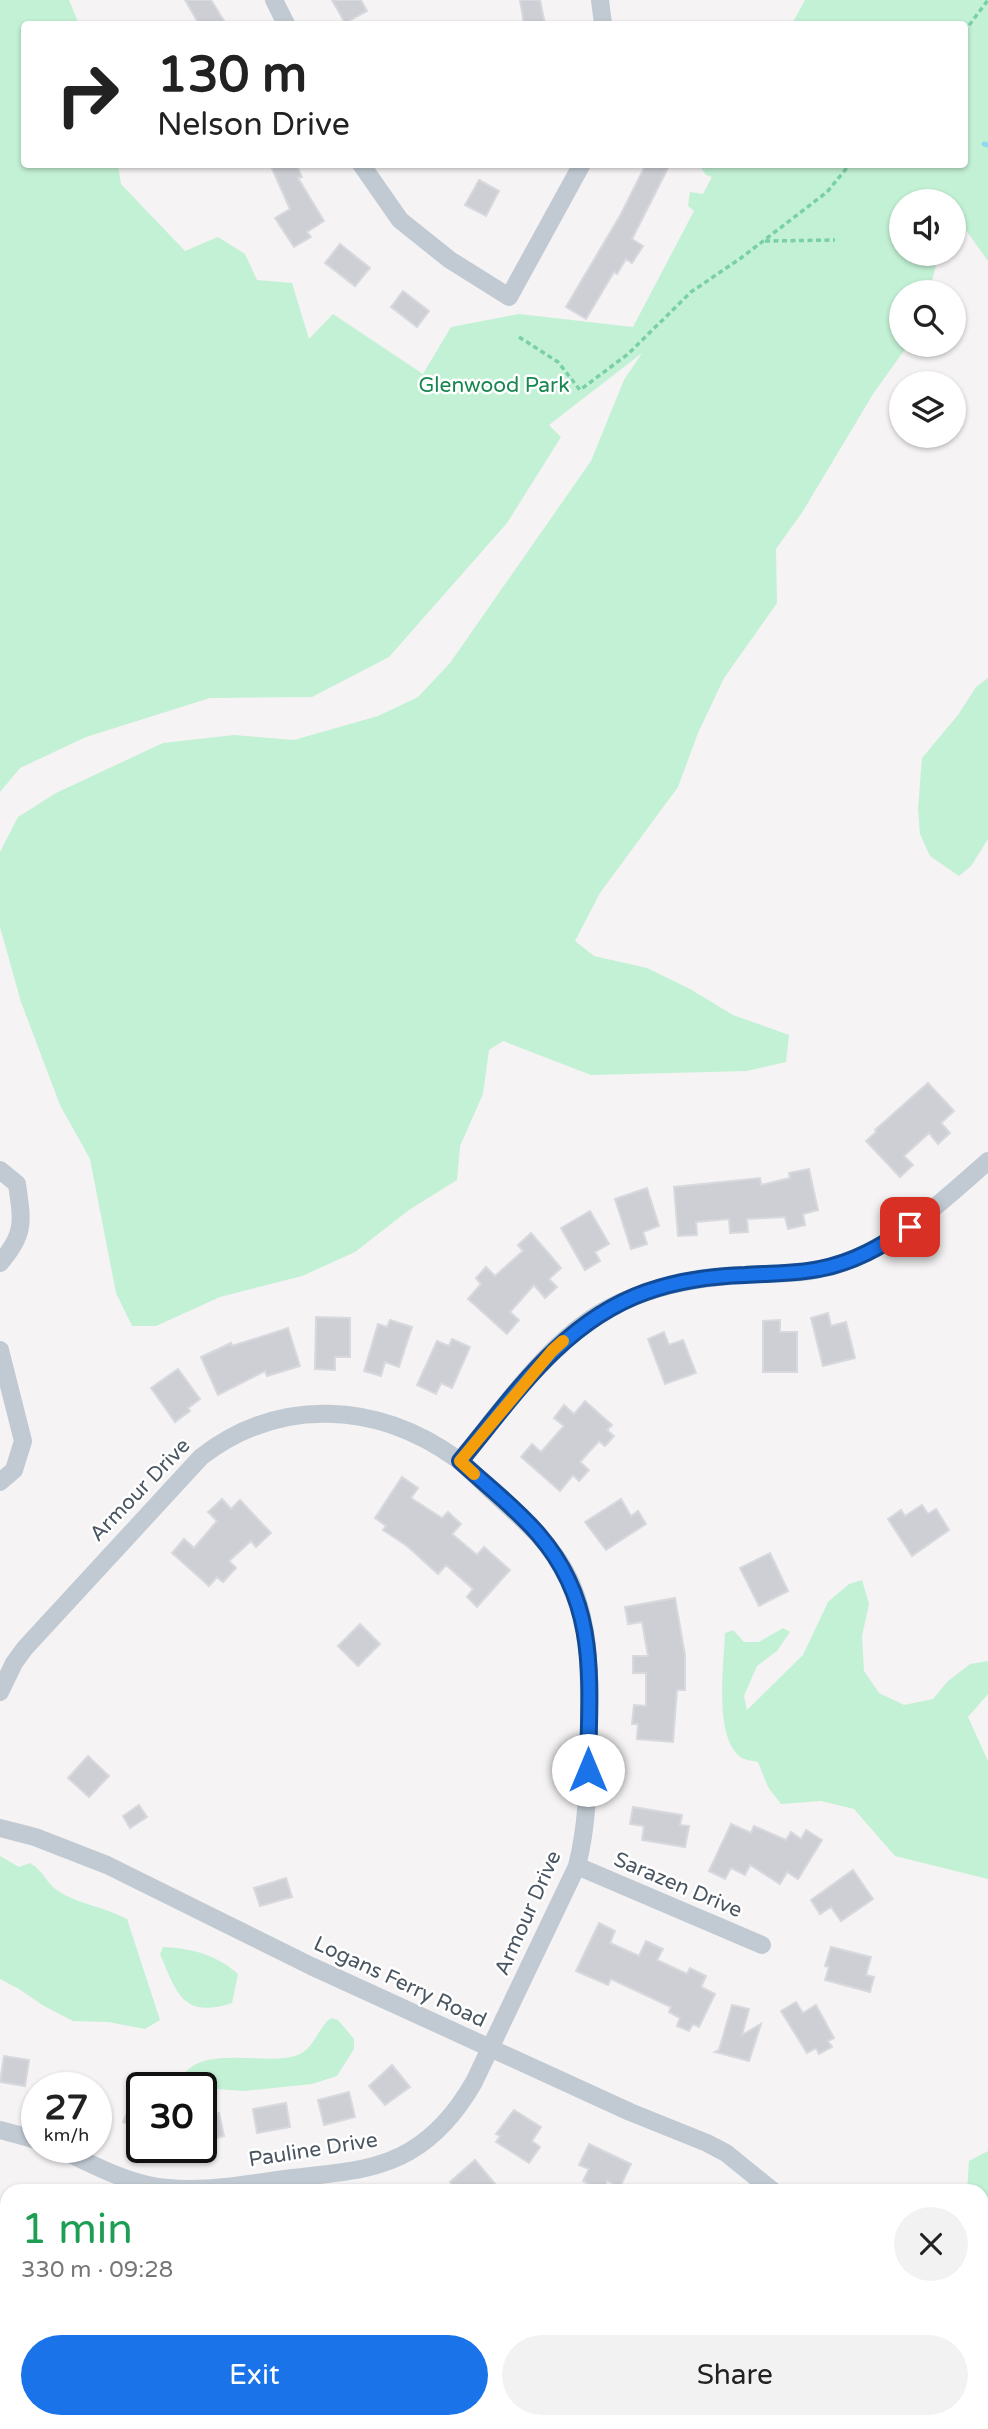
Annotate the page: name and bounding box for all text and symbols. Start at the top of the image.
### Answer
text: 130 m [157,46,307,105]
icon: right [42,49,133,140]
text: Nelson Drive [157,106,350,144]
map controls [889,189,966,448]
button: sound [889,189,966,266]
button: search [889,280,966,357]
button: layers [889,371,966,448]
park label: Glenwood Park [418,373,570,398]
pin [880,1197,940,1257]
icon: arrive [891,1208,929,1246]
street label: Armour Drive [85,1433,195,1547]
position arrow [551,1733,625,1807]
street label: Armour Drive [489,1847,567,1979]
street label: Sarazen Drive [610,1847,746,1923]
street label: Logans Ferry Road [310,1931,490,2033]
speed limit sign: 30 [126,2072,217,2163]
text: 27 [45,2087,88,2129]
text: km/h [44,2124,89,2146]
street label: Pauline Drive [247,2127,379,2173]
text: 1 min [21,2204,133,2255]
button: close [894,2207,968,2281]
text: 330 m · 09:28 [21,2256,173,2284]
button: Exit [21,2335,488,2415]
button: Share [502,2335,968,2415]

